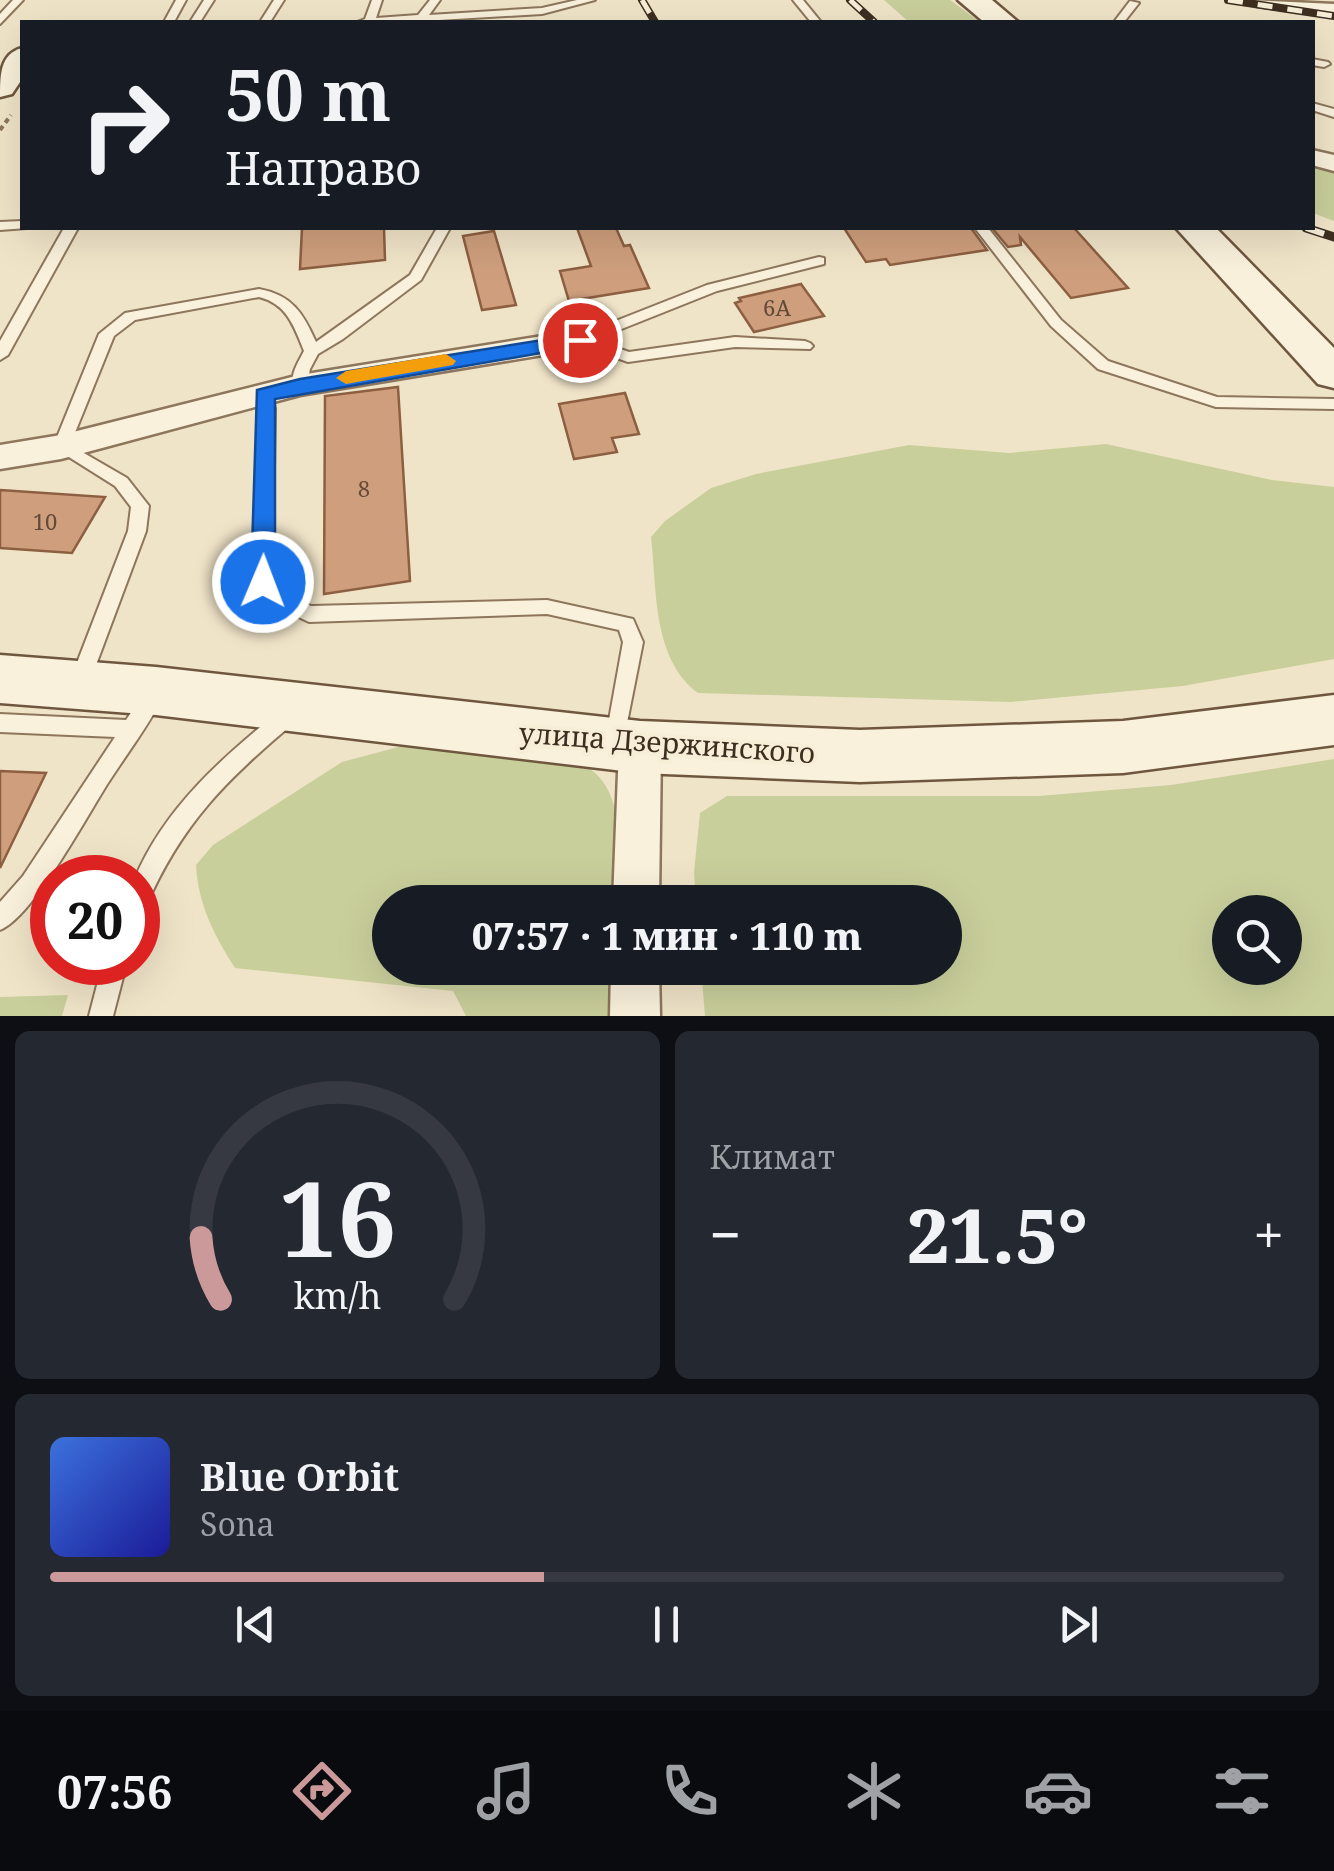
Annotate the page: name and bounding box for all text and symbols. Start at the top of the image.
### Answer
text: 50 m [225,46,391,142]
icon: right [60,60,190,190]
text: Направо [225,137,421,198]
house number: 6А [763,292,791,322]
pin [538,298,623,383]
icon: arrive [553,313,608,368]
house number: 8 [358,473,370,503]
house number: 10 [33,506,57,536]
position arrow [211,530,315,634]
street label: улица Дзержинского [518,713,816,771]
speed limit sign: 20 [30,855,160,985]
map controls [1212,895,1302,985]
button: search [1212,895,1302,985]
text: 07:57 · 1 мин · 110 m [472,909,862,961]
text: Климат [710,1135,835,1178]
text: 16 [278,1146,396,1287]
text: 21.5° [907,1183,1088,1285]
text: − [710,1196,741,1271]
text: + [1253,1196,1284,1271]
text: km/h [293,1271,381,1319]
text: Blue Orbit [200,1450,399,1502]
text: Sona [200,1502,275,1545]
icon: previous [228,1597,283,1652]
icon: pause [639,1597,694,1652]
icon: next [1051,1597,1106,1652]
icon: directions [287,1756,357,1826]
icon: music [471,1756,541,1826]
icon: phone [655,1756,725,1826]
icon: climate [839,1756,909,1826]
icon: car [1023,1756,1093,1826]
icon: filters [1207,1756,1277,1826]
text: 07:56 [57,1761,172,1822]

